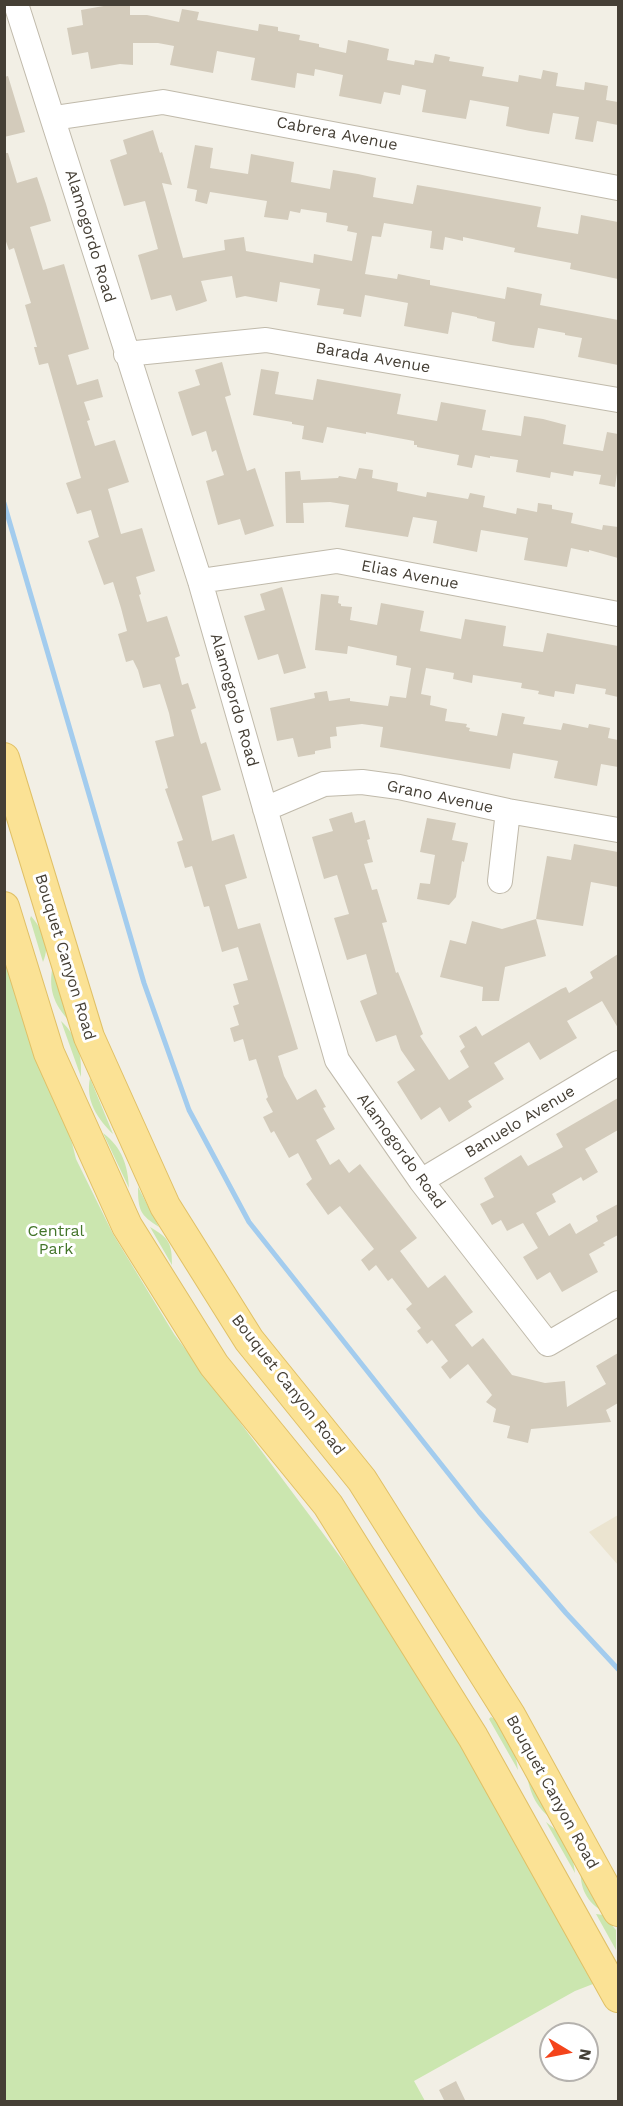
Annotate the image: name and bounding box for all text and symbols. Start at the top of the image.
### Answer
street label: Cabrera Avenue [275,113,399,155]
street label: Alamogordo Road [61,167,119,305]
street label: Barada Avenue [314,338,432,378]
street label: Elias Avenue [360,556,460,594]
street label: Alamogordo Road [206,631,262,769]
street label: Grano Avenue [385,776,495,818]
street label: Bouquet Canyon Road [31,871,99,1043]
street label: Banuelo Avenue [461,1082,579,1162]
street label: Alamogordo Road [353,1090,449,1212]
park label: Central Park [28,1221,84,1259]
street label: Bouquet Canyon Road [227,1311,349,1459]
street label: Bouquet Canyon Road [502,1712,602,1872]
north arrow [539,2022,599,2082]
text: N [575,2047,596,2062]

